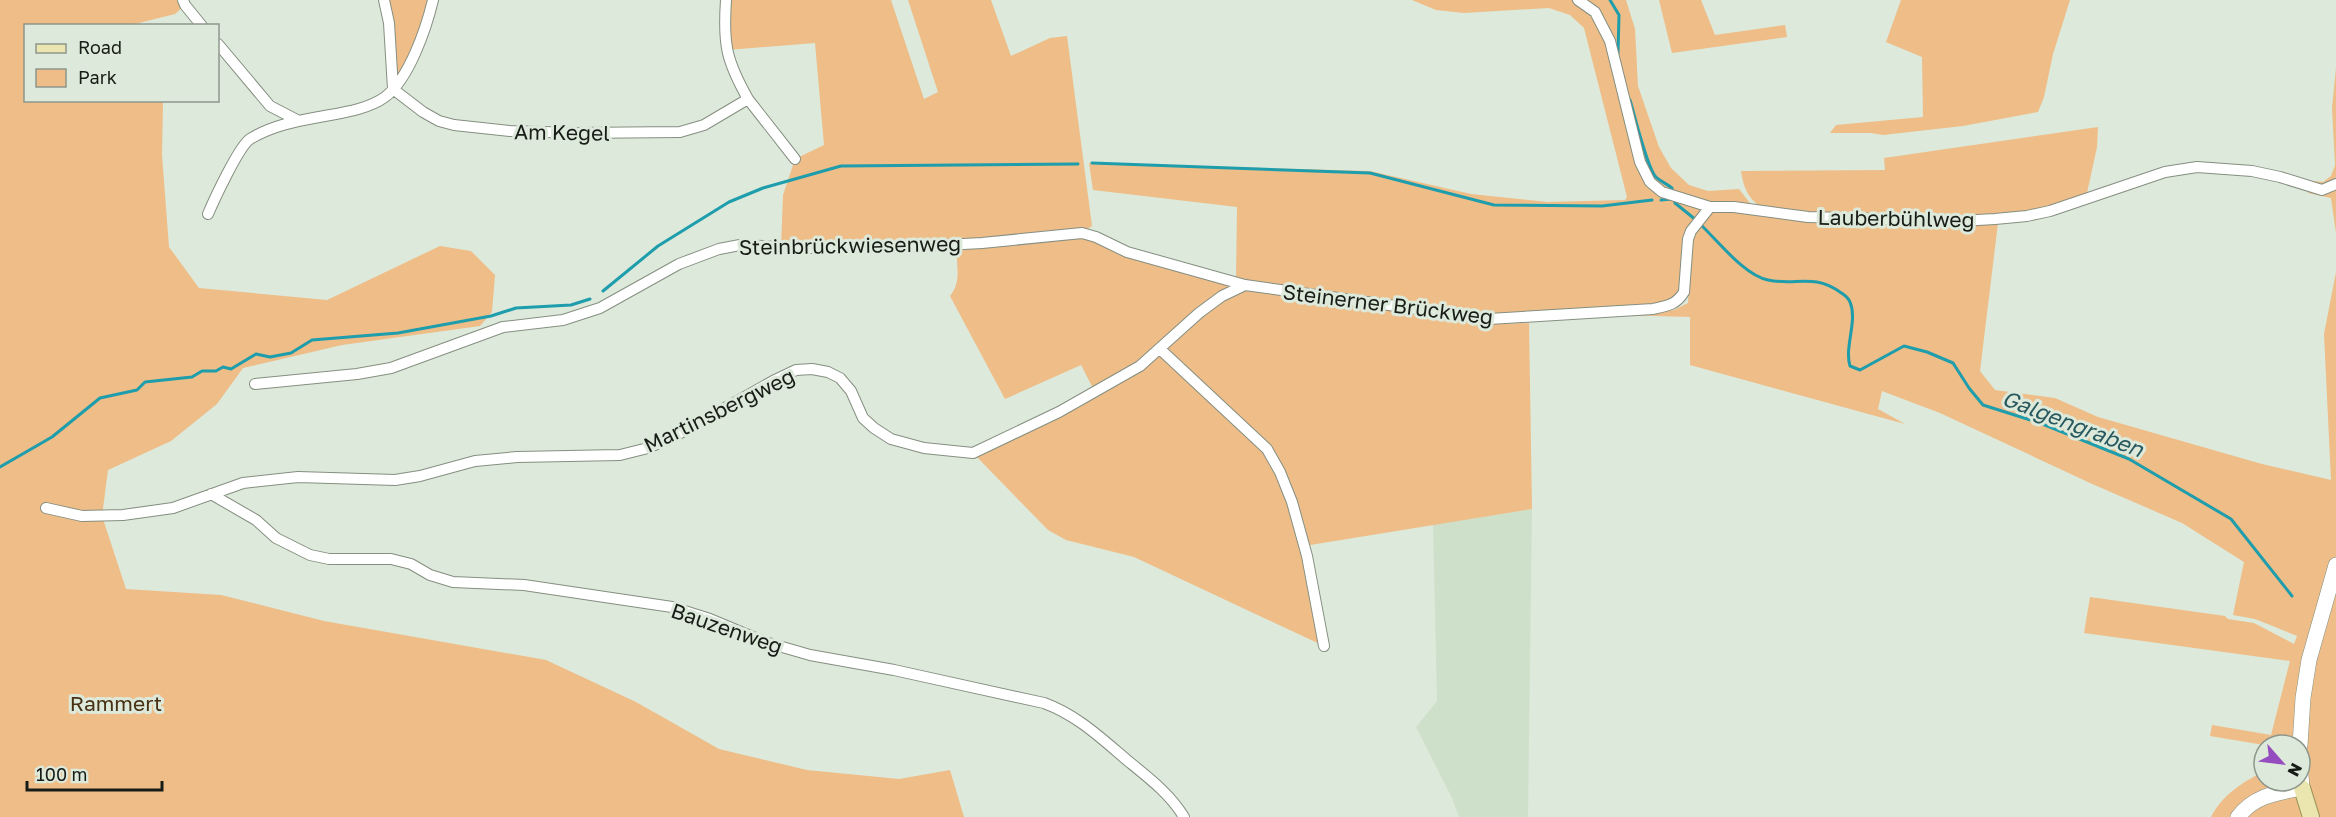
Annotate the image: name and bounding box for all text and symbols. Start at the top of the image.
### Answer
legend [24,24,219,102]
text: Road [78,36,122,58]
text: Park [78,66,117,88]
street label: Am Kegel [514,118,610,146]
street label: Lauberbühlweg [1817,204,1975,232]
street label: Steinbrückwiesenweg [739,230,961,260]
street label: Steinerner Brückweg [1281,278,1495,330]
street label: Martinsbergweg [639,362,799,458]
water label: Galgengraben [1999,384,2149,463]
street label: Bauzenweg [668,597,786,659]
park label: Rammert [70,690,162,716]
north arrow [2252,733,2312,793]
scale bar [27,754,162,792]
text: N [2284,760,2307,780]
text: 100 m [36,763,87,785]

